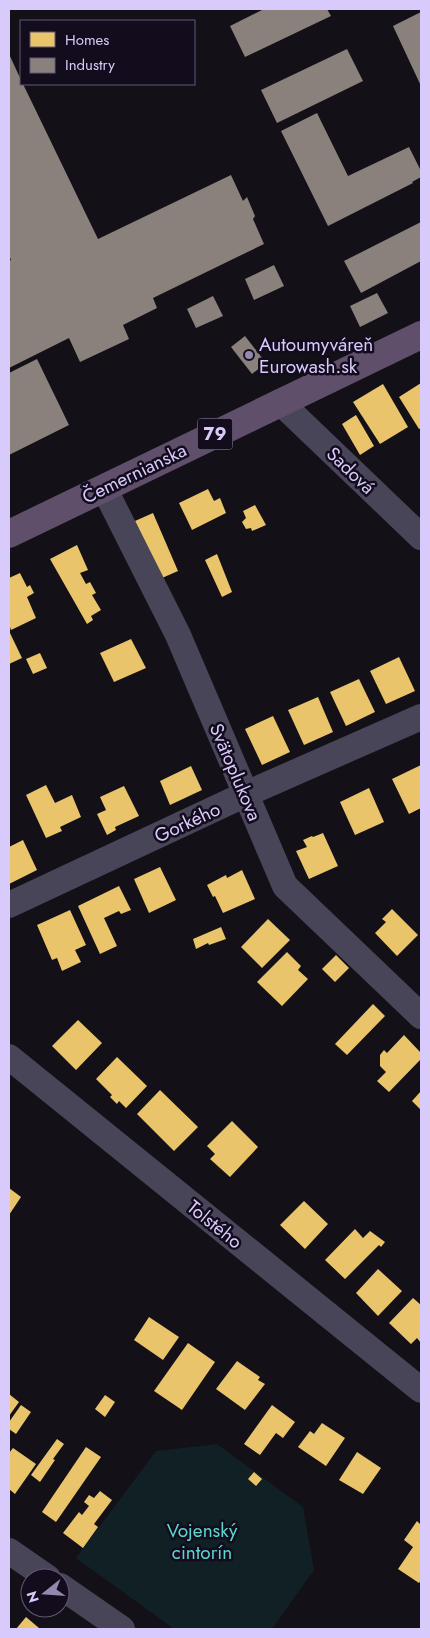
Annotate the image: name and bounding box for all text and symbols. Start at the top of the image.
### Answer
legend [20,20,195,85]
text: Homes [65,29,109,51]
text: Industry [65,54,115,76]
place label: Autoumyváreň Eurowash.sk [259,331,373,380]
marker: Autoumyváreň Eurowash.sk [243,349,255,361]
road number: 79 [198,418,232,449]
street label: Čemernianska [77,437,191,510]
street label: Sadová [320,440,381,500]
street label: Svätoplukova [203,719,268,825]
street label: Gorkého [150,795,225,849]
street label: Tolstého [181,1194,248,1255]
park label: Vojenský cintorín [167,1517,238,1566]
north arrow [20,1568,70,1618]
text: N [21,1589,44,1605]

